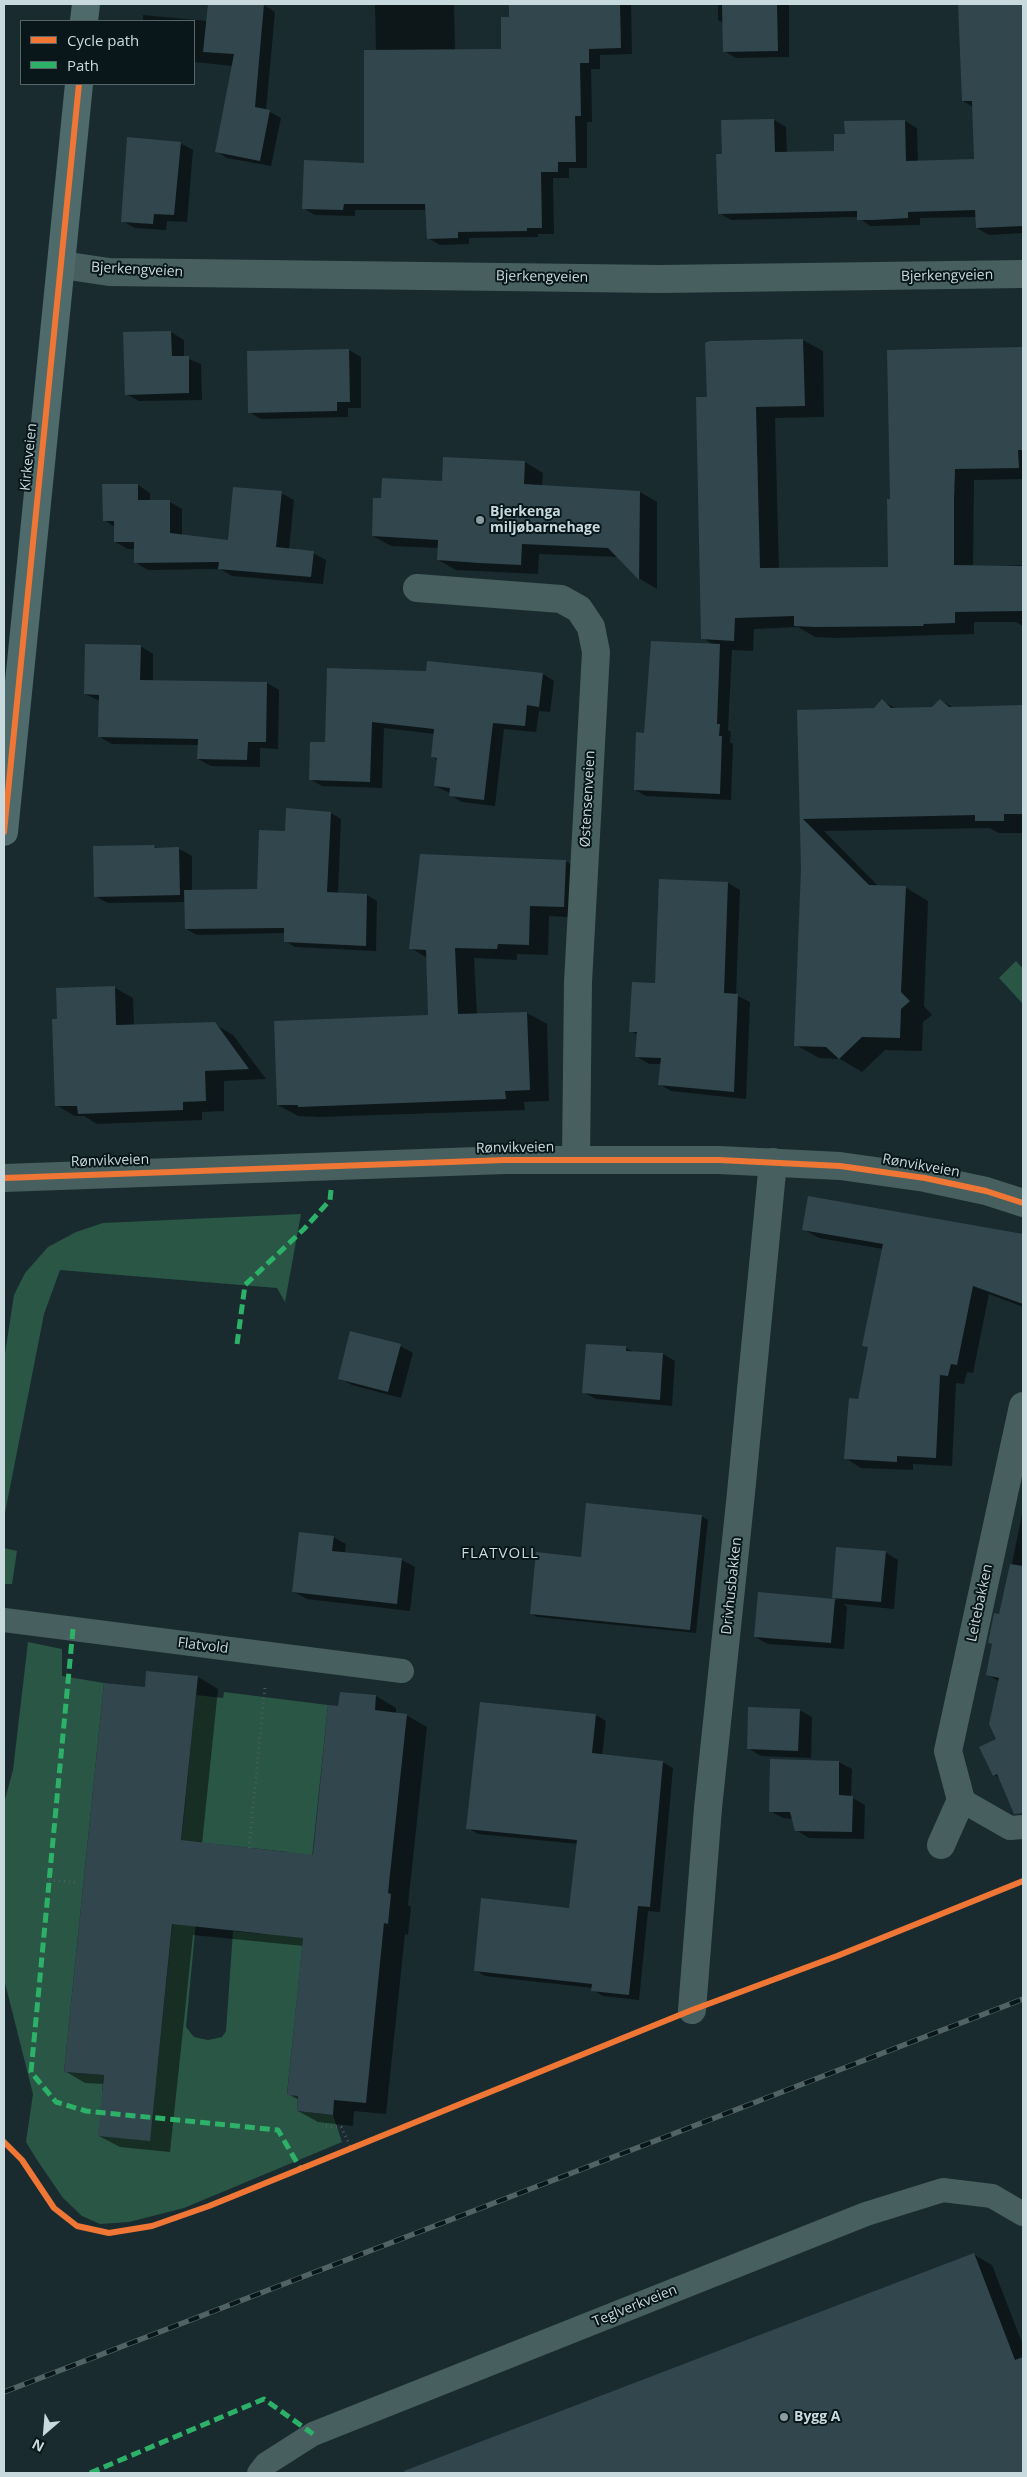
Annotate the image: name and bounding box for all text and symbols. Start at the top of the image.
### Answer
legend [20,20,195,85]
text: Cycle path [67,30,139,50]
text: Path [67,55,99,75]
street label: Bjerkengveien [90,259,184,281]
street label: Bjerkengveien [901,267,993,285]
street label: Bjerkengveien [496,268,588,286]
street label: Kirkeveien [17,422,41,492]
place label: Bjerkenga miljøbarnehage [490,504,600,536]
marker: Bjerkenga miljøbarnehage [474,514,486,526]
street label: Østensenveien [577,750,599,848]
street label: Rønvikveien [476,1139,554,1157]
street label: Rønvikveien [71,1151,149,1171]
street label: Rønvikveien [881,1151,961,1181]
street label: Drivhusbakken [719,1537,745,1635]
district label: FLATVOLL [460,1545,540,1563]
street label: Leitebakken [964,1563,996,1643]
street label: Flatvold [177,1635,229,1657]
street label: Teglverkveien [590,2281,680,2331]
north arrow [20,2407,70,2457]
place label: Bygg A [794,2409,840,2425]
marker: Bygg A [778,2411,790,2423]
text: N [29,2435,47,2457]

